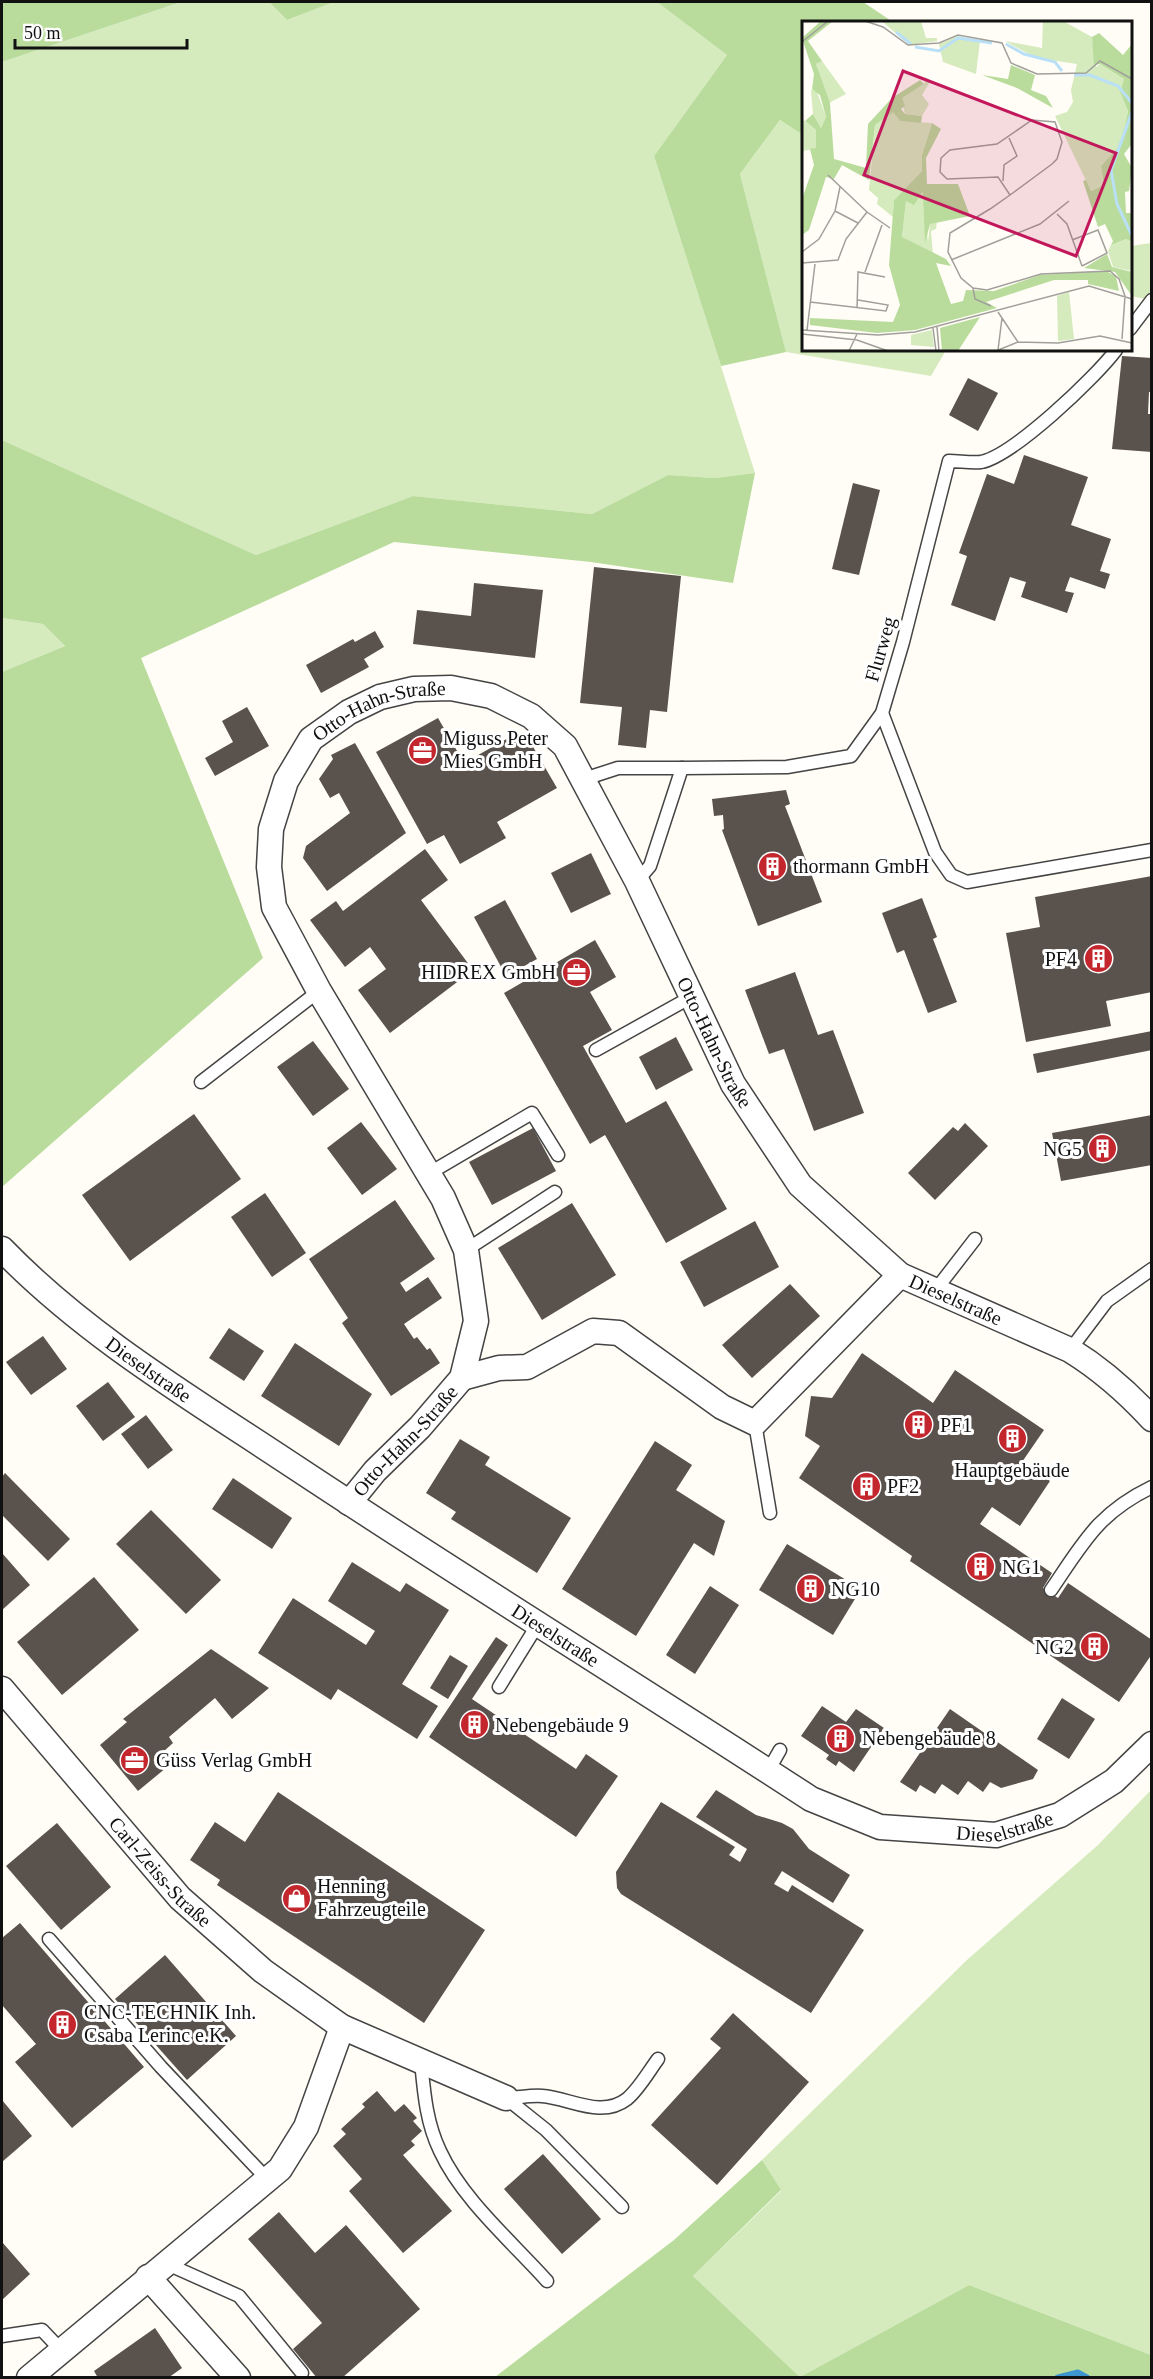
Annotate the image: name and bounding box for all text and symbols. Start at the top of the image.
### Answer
scale bar [15,12,188,50]
inset map [802,21,1132,351]
text: 50 m [24,23,61,43]
street label: Flurweg [860,614,901,684]
street label: Otto-Hahn-Straße [308,677,446,746]
place label: Miguss Peter Mies GmbH [443,727,548,772]
office icon: Miguss Peter Mies GmbH [406,734,438,766]
building icon: thormann GmbH [756,850,788,882]
place label: thormann GmbH [793,855,929,877]
building icon: PF4 [1082,943,1114,975]
place label: PF4 [1045,948,1077,970]
office icon: HIDREX GmbH [561,956,593,988]
place label: HIDREX GmbH [421,961,556,983]
street label: Otto-Hahn-Straße [673,973,757,1112]
building icon: NG5 [1087,1133,1119,1165]
place label: NG5 [1043,1138,1082,1160]
street label: Dieselstraße [906,1269,1005,1330]
street label: Dieselstraße [102,1332,195,1407]
street label: Otto-Hahn-Straße [348,1381,462,1500]
building icon: PF1 [903,1409,935,1441]
place label: PF1 [940,1414,972,1436]
building icon: Hauptgebäude [996,1423,1028,1455]
place label: Hauptgebäude [954,1459,1070,1482]
building icon: PF2 [850,1470,882,1502]
place label: PF2 [887,1475,919,1497]
building icon: NG1 [965,1551,997,1583]
place label: NG1 [1002,1556,1041,1578]
building icon: NG10 [794,1573,826,1605]
place label: NG10 [831,1578,880,1600]
street label: Dieselstraße [508,1599,603,1671]
building icon: NG2 [1079,1631,1111,1663]
place label: NG2 [1035,1636,1074,1658]
building icon: Nebengebäude 9 [458,1709,490,1741]
place label: Nebengebäude 9 [495,1714,629,1737]
building icon: Nebengebäude 8 [825,1722,857,1754]
place label: Nebengebäude 8 [862,1727,996,1750]
office icon: Güss Verlag GmbH [119,1744,151,1776]
place label: Güss Verlag GmbH [156,1749,312,1772]
street label: Dieselstraße [956,1807,1056,1846]
street label: Carl-Zeiss-Straße [105,1812,216,1931]
place label: Henning Fahrzeugteile [317,1875,426,1921]
shop icon: Henning Fahrzeugteile [280,1882,312,1914]
place label: CNC-TECHNIK Inh. Csaba Lerinc e.K. [84,2001,256,2046]
building icon: CNC-TECHNIK Inh. Csaba Lerinc e.K. [47,2008,79,2040]

